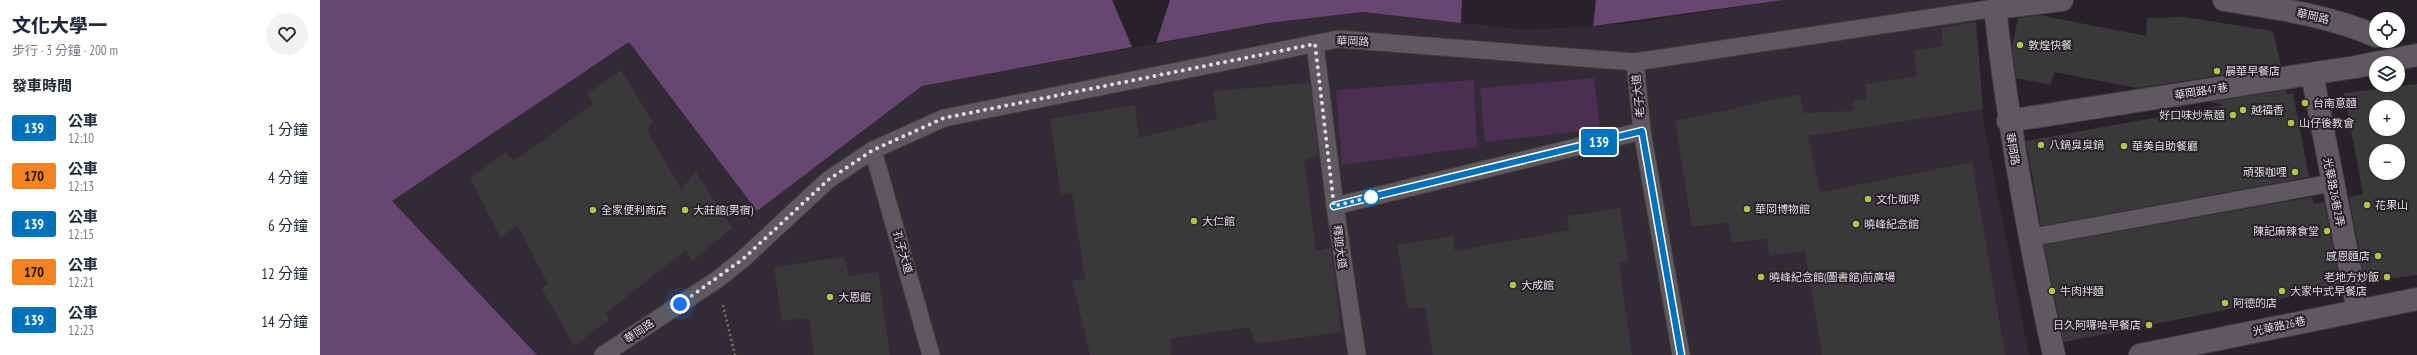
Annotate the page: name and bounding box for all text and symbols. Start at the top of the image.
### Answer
street label: 華岡路 [2295,5,2331,27]
map controls [2369,12,2405,180]
button: locate [2369,12,2405,48]
text: 文化大學一 [12,13,107,37]
button: heart [266,13,308,55]
street label: 華岡路 [1336,33,1370,49]
place label: 敦煌快餐 [2028,38,2072,52]
marker: 敦煌快餐 [2015,40,2025,50]
text: 步行 · 3 分鐘 · 200 m [12,42,118,59]
button: layers [2369,56,2405,92]
place label: 晨華早餐店 [2225,64,2280,78]
marker: 晨華早餐店 [2212,66,2222,76]
street label: 老子大道 [1629,73,1647,119]
text: 發車時間 [12,76,72,95]
street label: 華岡路47巷 [2173,80,2229,102]
place label: 台南意麵 [2313,96,2357,110]
marker: 台南意麵 [2300,98,2310,108]
button: + [2369,100,2405,136]
place label: 越福香 [2251,103,2284,117]
marker: 越福香 [2238,105,2248,115]
place label: 好口味炒煮麵 [2159,108,2225,122]
marker: 好口味炒煮麵 [2228,110,2238,120]
text: 公車 [68,111,98,130]
place label: 山仔後教會 [2299,116,2354,130]
marker: 山仔後教會 [2286,118,2296,128]
text: 139 [24,119,44,137]
text: 1 分鐘 [268,120,308,139]
line badge: 139 [1576,129,1622,155]
text: 12:10 [68,130,94,147]
street label: 華岡路 [2003,132,2023,166]
text: 139 [1589,133,1609,151]
place label: 八鍋臭臭鍋 [2049,138,2104,152]
place label: 華美自助餐廳 [2132,139,2198,153]
marker: 八鍋臭臭鍋 [2036,140,2046,150]
marker: 華美自助餐廳 [2119,141,2129,151]
button: − [2369,144,2405,180]
street label: 光華路26巷2弄 [2320,156,2348,228]
text: 公車 [68,159,98,178]
place label: 頑張咖哩 [2243,165,2287,179]
text: 170 [24,167,44,185]
marker: 頑張咖哩 [2290,167,2300,177]
text: 4 分鐘 [268,168,308,187]
text: 12:13 [68,178,94,195]
unlabelled marker [1362,188,1380,206]
place label: 文化咖啡 [1876,192,1920,206]
marker: 文化咖啡 [1863,194,1873,204]
place label: 花果山 [2375,198,2408,212]
marker: 花果山 [2362,200,2372,210]
place label: 華岡博物館 [1755,202,1810,216]
place label: 全家便利商店 [601,203,667,217]
place label: 大莊館(男宿) [693,203,754,217]
marker: 華岡博物館 [1742,204,1752,214]
marker: 全家便利商店 [588,205,598,215]
marker: 大莊館(男宿) [680,205,690,215]
text: 公車 [68,207,98,226]
place label: 大仁館 [1202,214,1235,228]
text: 139 [24,215,44,233]
text: 6 分鐘 [268,216,308,235]
marker: 大仁館 [1189,216,1199,226]
place label: 曉峰紀念館 [1864,217,1919,231]
marker: 曉峰紀念館 [1851,219,1861,229]
street label: 釋迦大道 [1330,224,1350,270]
place label: 陳記麻辣食堂 [2253,224,2319,238]
text: 12:15 [68,226,94,243]
marker: 陳記麻辣食堂 [2322,226,2332,236]
street label: 孔子大道 [890,229,916,275]
place label: 感恩麵店 [2326,249,2370,263]
marker: 感恩麵店 [2373,251,2383,261]
text: 公車 [68,255,98,274]
text: 170 [24,263,44,281]
text: 12 分鐘 [261,264,308,283]
place label: 曉峰紀念館(圖書館)前廣場 [1769,270,1895,284]
place label: 老地方炒飯 [2324,270,2379,284]
marker: 曉峰紀念館(圖書館)前廣場 [1756,272,1766,282]
marker: 老地方炒飯 [2382,272,2392,282]
text: 12:21 [68,274,94,291]
place label: 大成館 [1521,278,1554,292]
marker: 大成館 [1508,280,1518,290]
place label: 牛肉拌麵 [2060,284,2104,298]
place label: 大家中式早餐店 [2290,284,2367,298]
marker: 牛肉拌麵 [2047,286,2057,296]
marker: 大家中式早餐店 [2277,286,2287,296]
place label: 大恩館 [838,290,871,304]
marker: 大恩館 [825,292,835,302]
your location [670,294,690,314]
place label: 阿德的店 [2233,296,2277,310]
marker: 阿德的店 [2220,298,2230,308]
text: 公車 [68,303,98,322]
text: 139 [24,311,44,329]
text: 14 分鐘 [261,312,308,331]
street label: 光華路26巷 [2251,314,2307,338]
street label: 華岡路 [621,316,657,346]
place label: 日久阿囉哈早餐店 [2053,318,2141,332]
marker: 日久阿囉哈早餐店 [2144,320,2154,330]
text: 12:23 [68,322,94,339]

